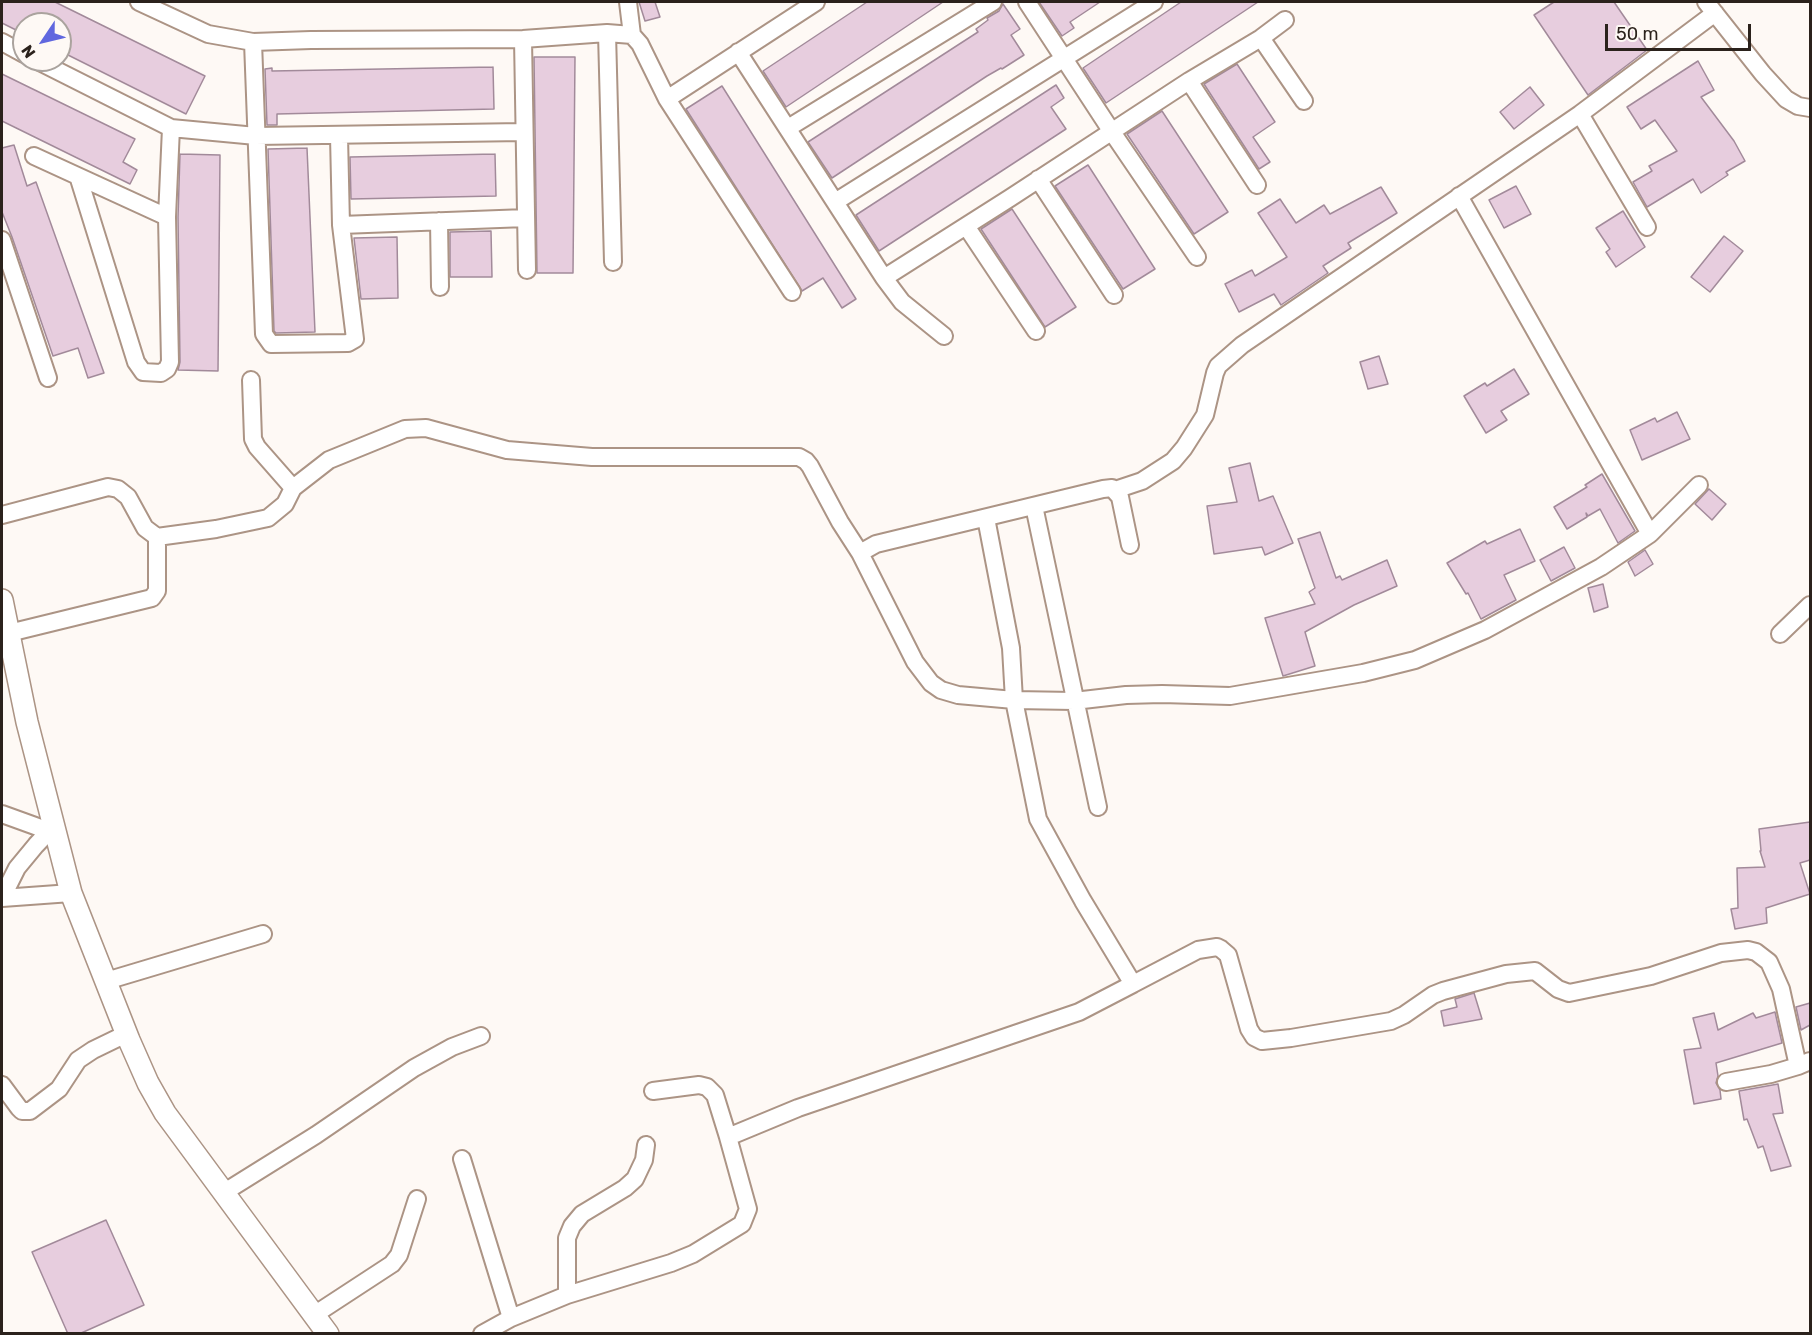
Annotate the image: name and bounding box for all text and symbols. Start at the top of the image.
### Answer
north arrow [12,12,72,72]
scale bar [1608,12,1754,50]
text: 50 m [1616,23,1659,45]
text: N [17,41,40,62]

